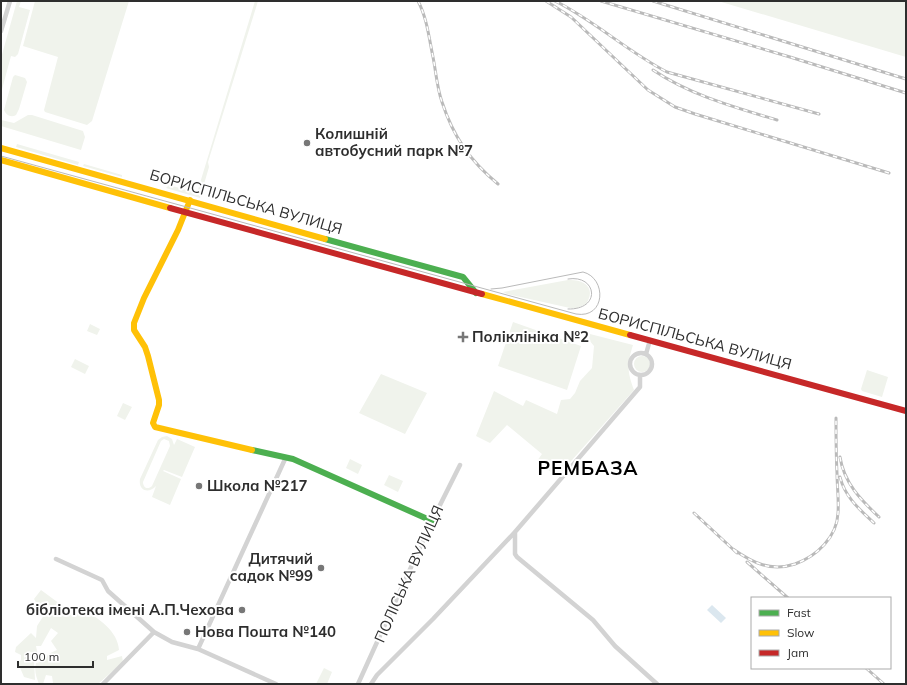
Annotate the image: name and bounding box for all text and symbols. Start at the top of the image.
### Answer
place label: Колишній автобусний парк №7 [315,124,473,160]
marker: Колишній автобусний парк №7 [302,138,312,148]
street label: БОРИСПІЛЬСЬКА ВУЛИЦЯ [148,165,345,238]
street label: БОРИСПІЛЬСЬКА ВУЛИЦЯ [596,304,794,374]
place label: Поліклініка №2 [472,327,589,346]
marker: Поліклініка №2 [457,331,469,343]
district label: РЕМБАЗА [537,456,639,480]
place label: Школа №217 [207,476,307,495]
marker: Школа №217 [194,481,204,491]
street label: ПОЛІСЬКА ВУЛИЦЯ [370,502,447,645]
place label: Дитячий садок №99 [230,549,313,585]
marker: Дитячий садок №99 [316,563,326,573]
legend [751,597,891,669]
place label: бібліотека імені А.П.Чехова [26,600,234,619]
marker: бібліотека імені А.П.Чехова [237,605,247,615]
text: Fast [787,605,811,620]
place label: Нова Пошта №140 [195,622,336,641]
text: Slow [787,625,815,640]
marker: Нова Пошта №140 [182,627,192,637]
scale bar [18,643,93,669]
text: Jam [787,645,809,660]
text: 100 m [24,649,59,664]

